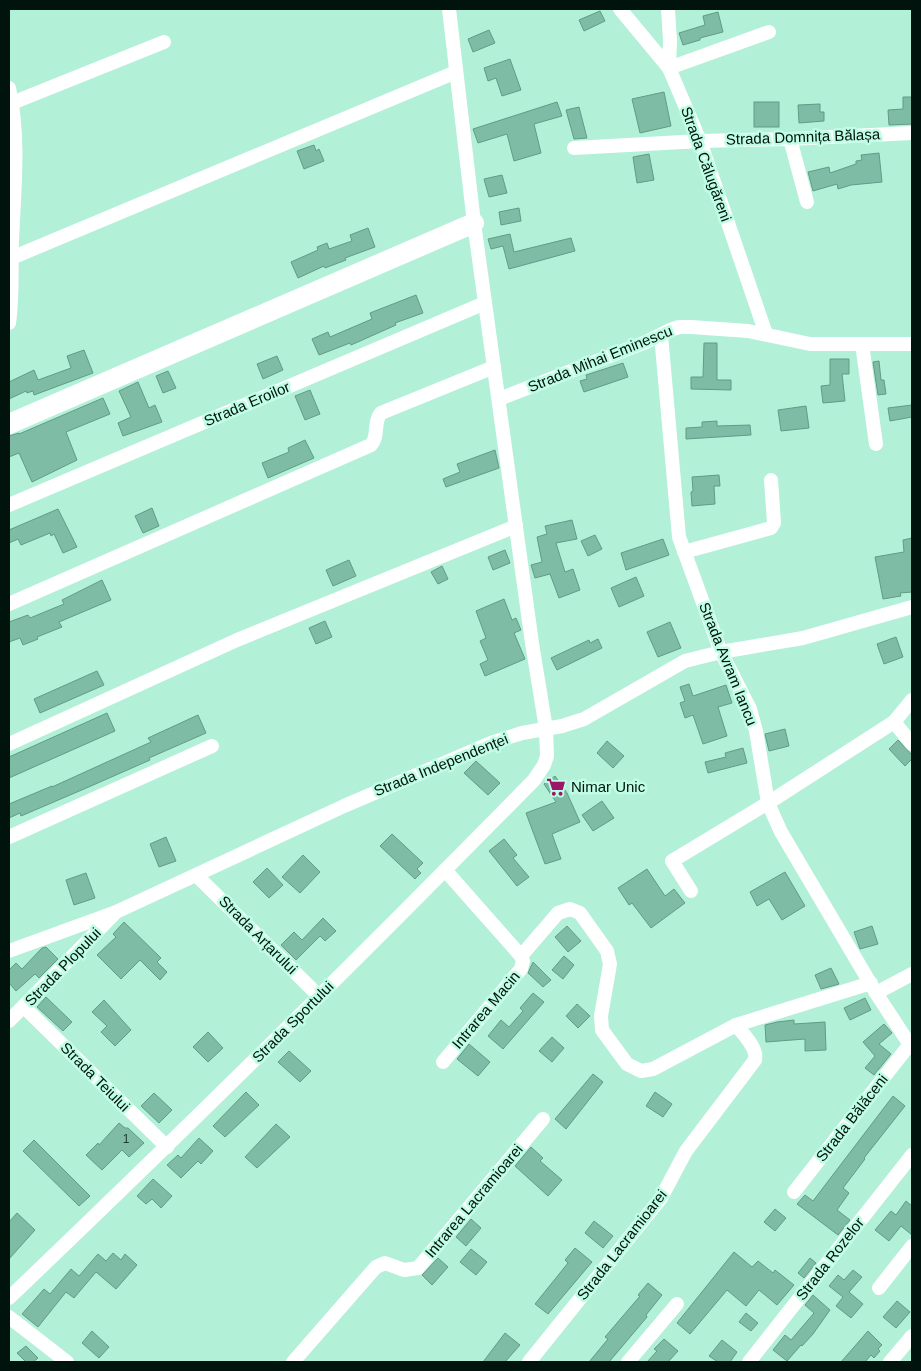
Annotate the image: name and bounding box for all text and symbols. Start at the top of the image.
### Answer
street label: Strada Călugăreni [678,104,735,224]
street label: Strada Domnița Bălașa [726,125,881,148]
street label: Strada Mihai Eminescu [525,322,674,395]
street label: Strada Eroilor [201,378,292,429]
street label: Strada Avram Iancu [696,600,761,728]
street label: Strada Independenței [371,730,511,799]
supermarket icon: Nimar Unic [545,776,567,798]
place label: Nimar Unic [571,778,646,795]
street label: Strada Arțarului [216,892,301,977]
street label: Strada Plopului [21,924,104,1009]
street label: Intrarea Macin [448,967,523,1052]
street label: Strada Sportului [249,978,337,1066]
street label: Strada Teiului [57,1039,133,1115]
street label: Strada Bălăceni [812,1071,891,1165]
house number: 1 [123,1132,130,1146]
street label: Intrarea Lacramioarei [421,1141,526,1261]
street label: Strada Lacramioarei [573,1186,670,1303]
street label: Strada Rozelor [792,1214,867,1303]

